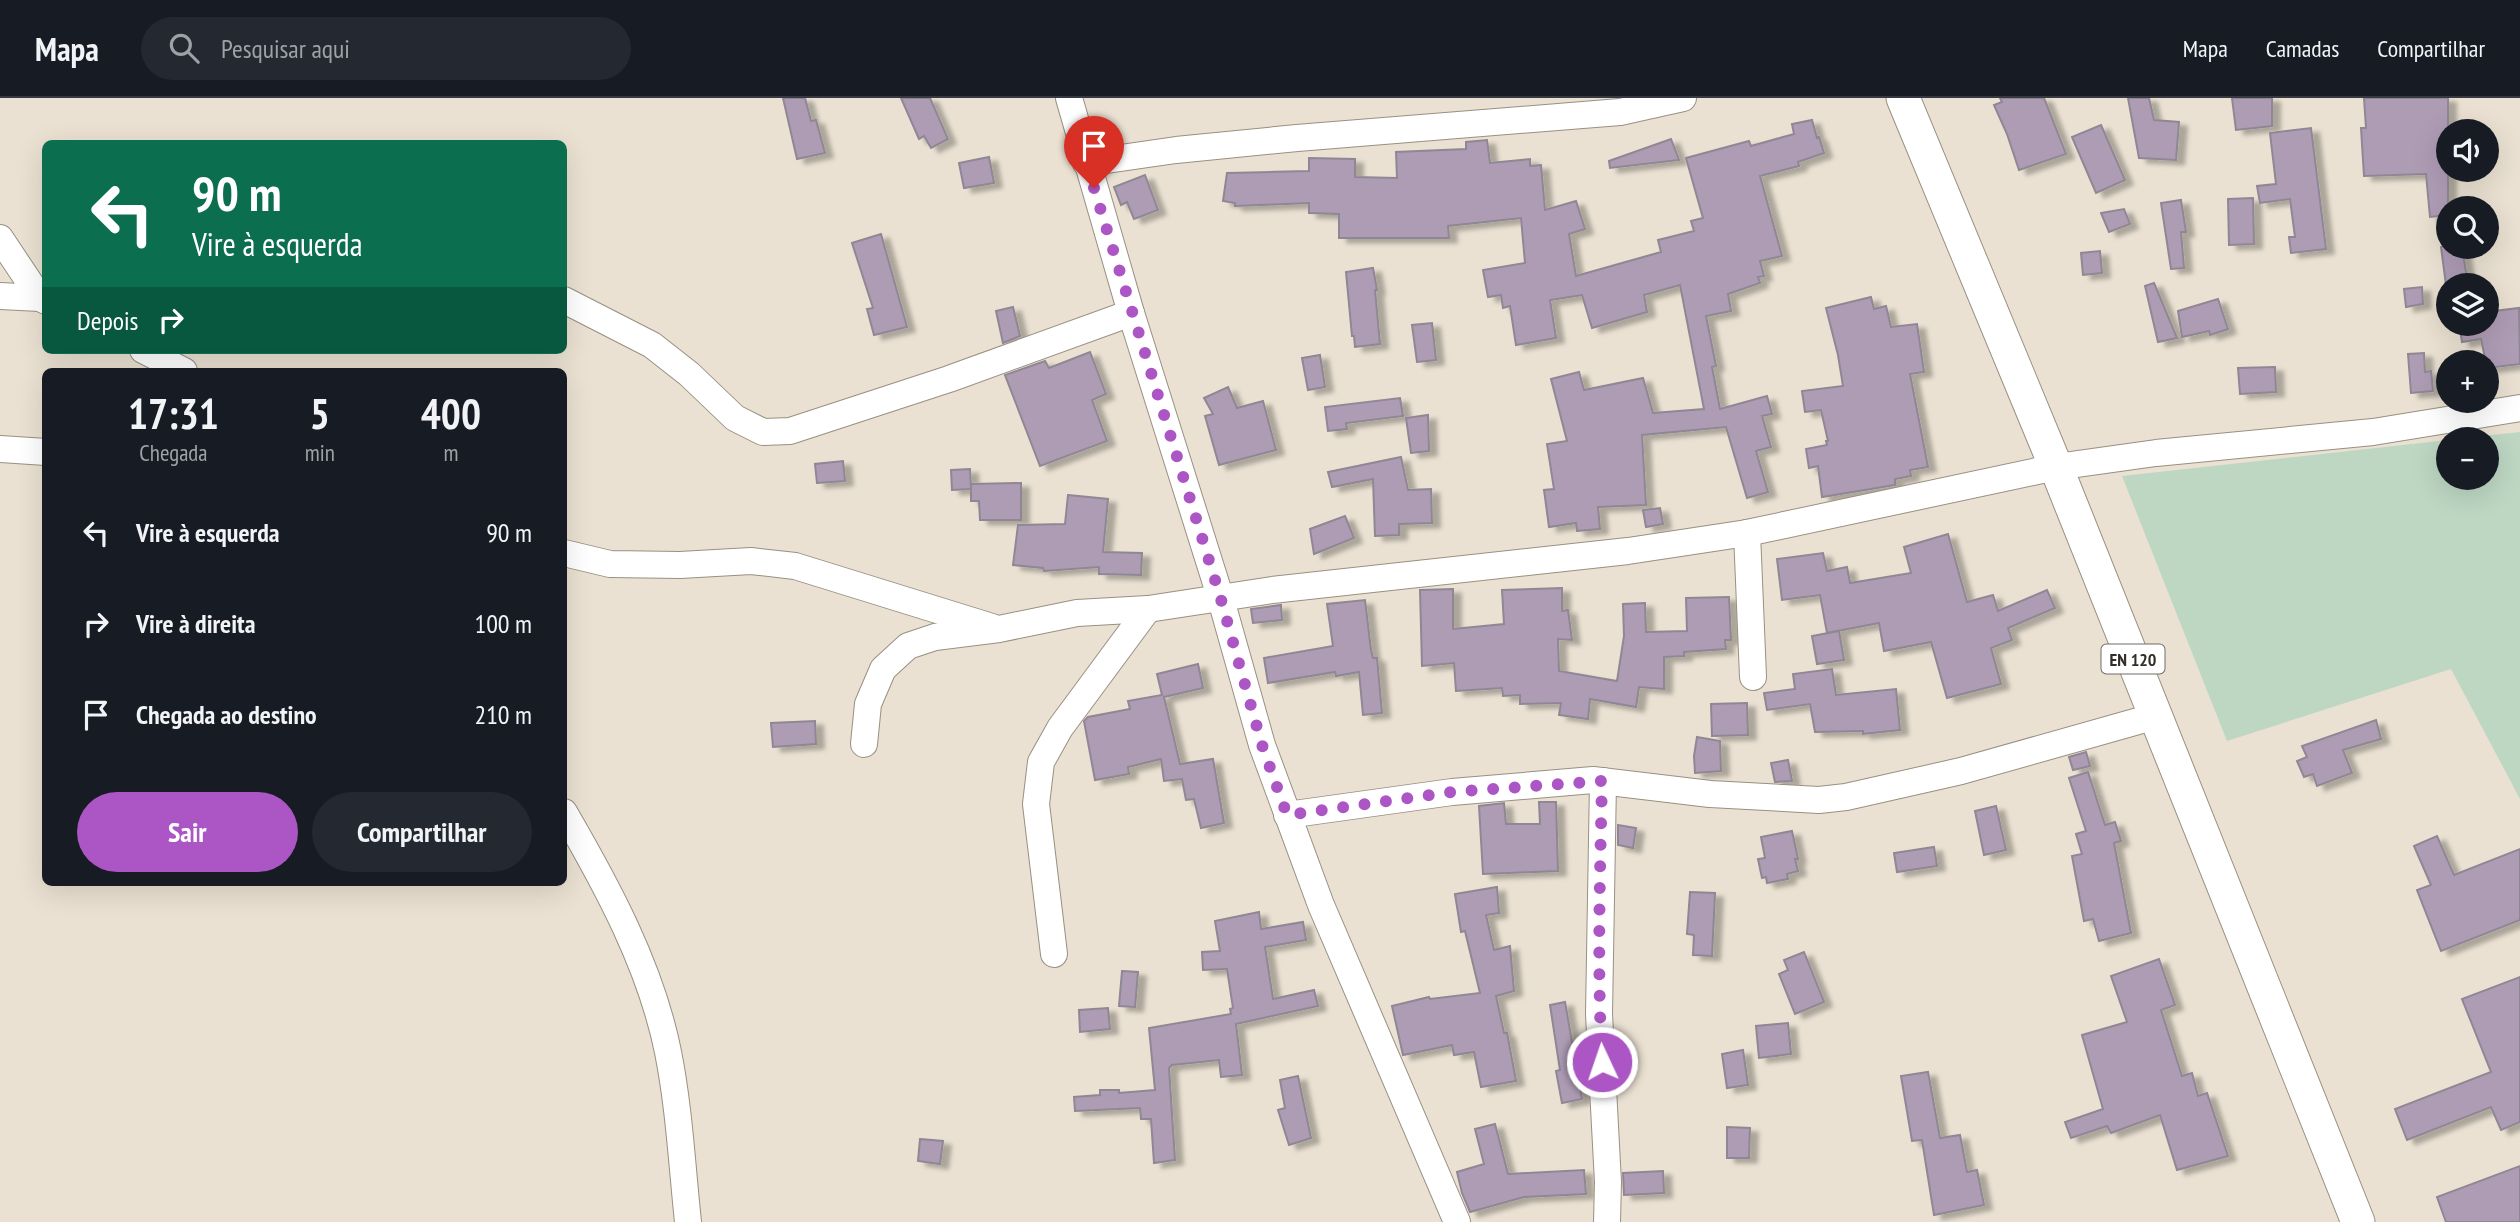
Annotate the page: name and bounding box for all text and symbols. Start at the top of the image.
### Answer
search box [141,17,631,80]
text: Mapa [35,27,99,70]
icon: search [165,29,203,67]
text: Pesquisar aqui [221,32,350,65]
text: Mapa [2183,33,2228,64]
text: Camadas [2266,33,2339,64]
text: Compartilhar [2377,33,2485,64]
pin [1064,116,1124,188]
map controls [2436,119,2499,490]
button: sound [2436,119,2499,182]
icon: arrive [1075,127,1113,165]
text: 90 m [192,161,281,225]
icon: left [77,168,168,259]
button: search [2436,196,2499,259]
text: Vire à esquerda [192,223,363,265]
button: layers [2436,273,2499,336]
icon: right [152,301,190,339]
text: Depois [77,304,138,337]
button: + [2436,350,2499,413]
text: 17:31 [128,386,219,441]
text: 5 [310,386,330,441]
text: 400 [421,386,481,441]
button: − [2436,427,2499,490]
text: Chegada [139,438,208,467]
text: min [305,438,335,467]
text: m [443,438,458,467]
icon: left [77,514,115,552]
text: Vire à esquerda [136,516,279,549]
text: 90 m [486,516,532,549]
icon: right [77,605,115,643]
text: Vire à direita [136,607,255,640]
text: 100 m [474,607,532,640]
road number: EN 120 [2102,644,2164,674]
icon: arrive [77,696,115,734]
text: Chegada ao destino [136,698,317,731]
text: 210 m [474,698,532,731]
button: Sair [77,792,298,872]
button: Compartilhar [312,792,532,872]
position arrow [1565,1025,1639,1099]

